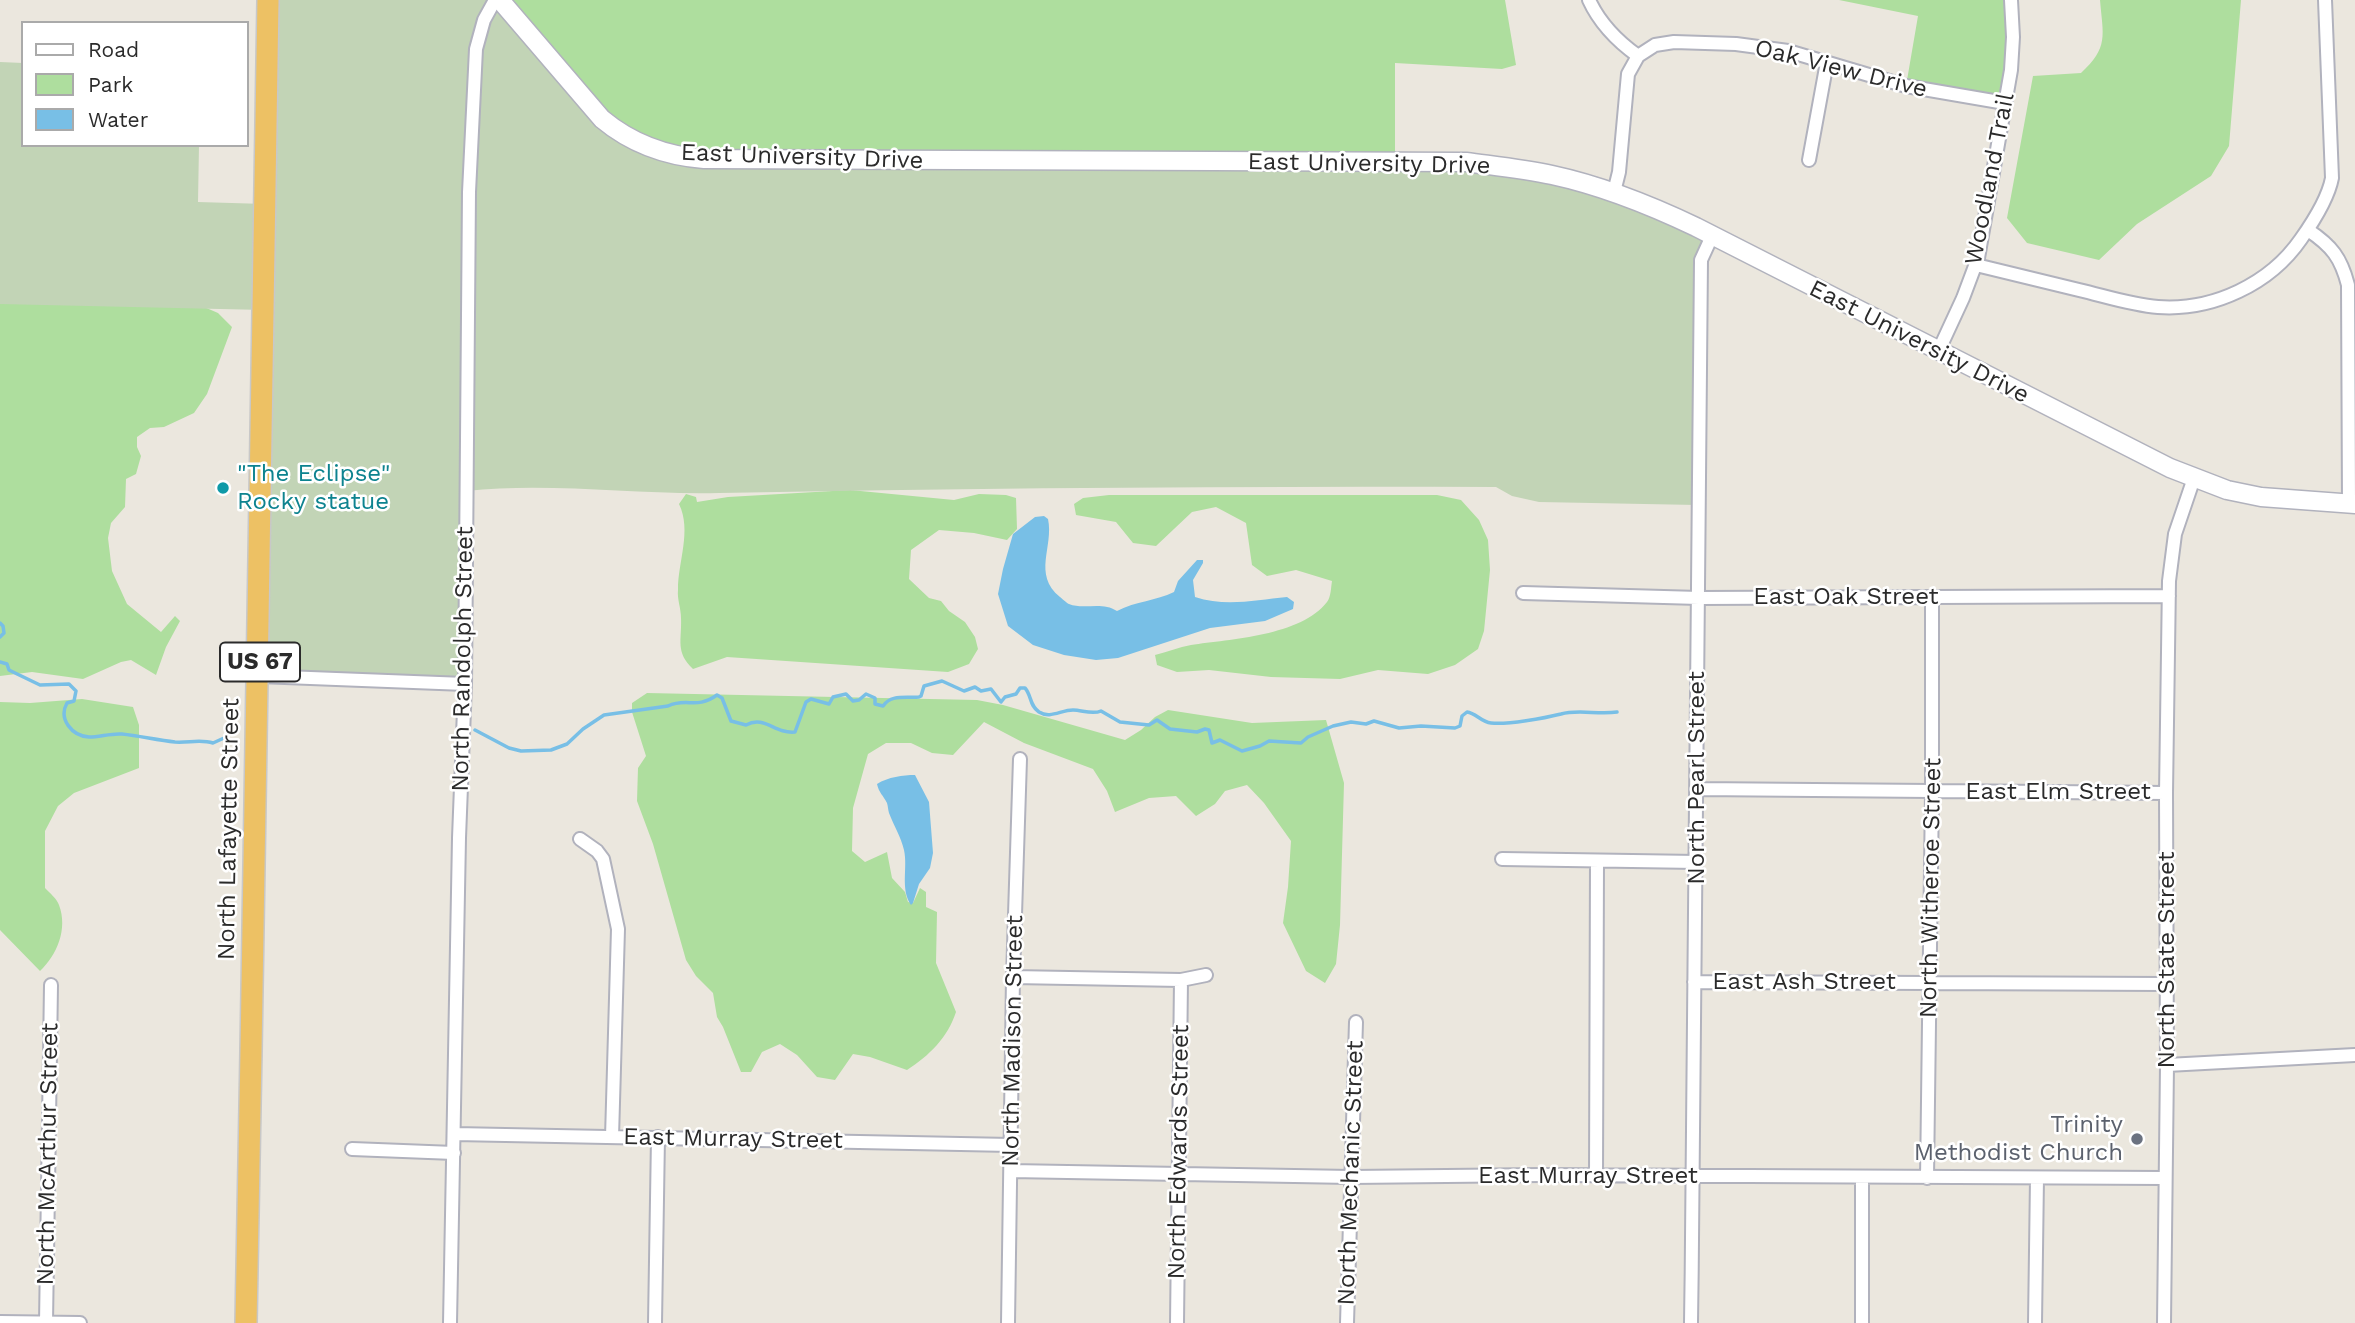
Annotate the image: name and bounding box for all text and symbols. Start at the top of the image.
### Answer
legend [21,21,248,147]
street label: Oak View Drive [1752,34,1930,104]
text: Road [88,37,139,62]
text: Park [88,72,133,97]
street label: Woodland Trail [1959,90,2021,268]
text: Water [88,107,148,132]
street label: East University Drive [680,138,924,176]
street label: East University Drive [1247,147,1491,181]
street label: East University Drive [1804,274,2034,410]
place label: "The Eclipse" Rocky statue [237,460,390,516]
marker: "The Eclipse" Rocky statue [215,480,231,496]
street label: North Randolph Street [446,526,480,792]
street label: East Oak Street [1753,583,1939,611]
road number: US 67 [220,642,300,682]
street label: North Pearl Street [1683,671,1711,885]
street label: North Lafayette Street [212,698,246,960]
street label: North Witheroe Street [1914,758,1948,1018]
street label: East Elm Street [1965,778,2151,806]
street label: North State Street [2153,852,2181,1068]
street label: North Madison Street [996,915,1030,1167]
street label: East Ash Street [1712,968,1896,996]
street label: North McArthur Street [31,1022,65,1286]
street label: North Edwards Street [1162,1024,1196,1280]
street label: North Mechanic Street [1332,1040,1370,1306]
place label: Trinity Methodist Church [1914,1111,2123,1167]
street label: East Murray Street [623,1123,843,1155]
marker: Trinity Methodist Church [2129,1131,2145,1147]
street label: East Murray Street [1478,1162,1698,1190]

